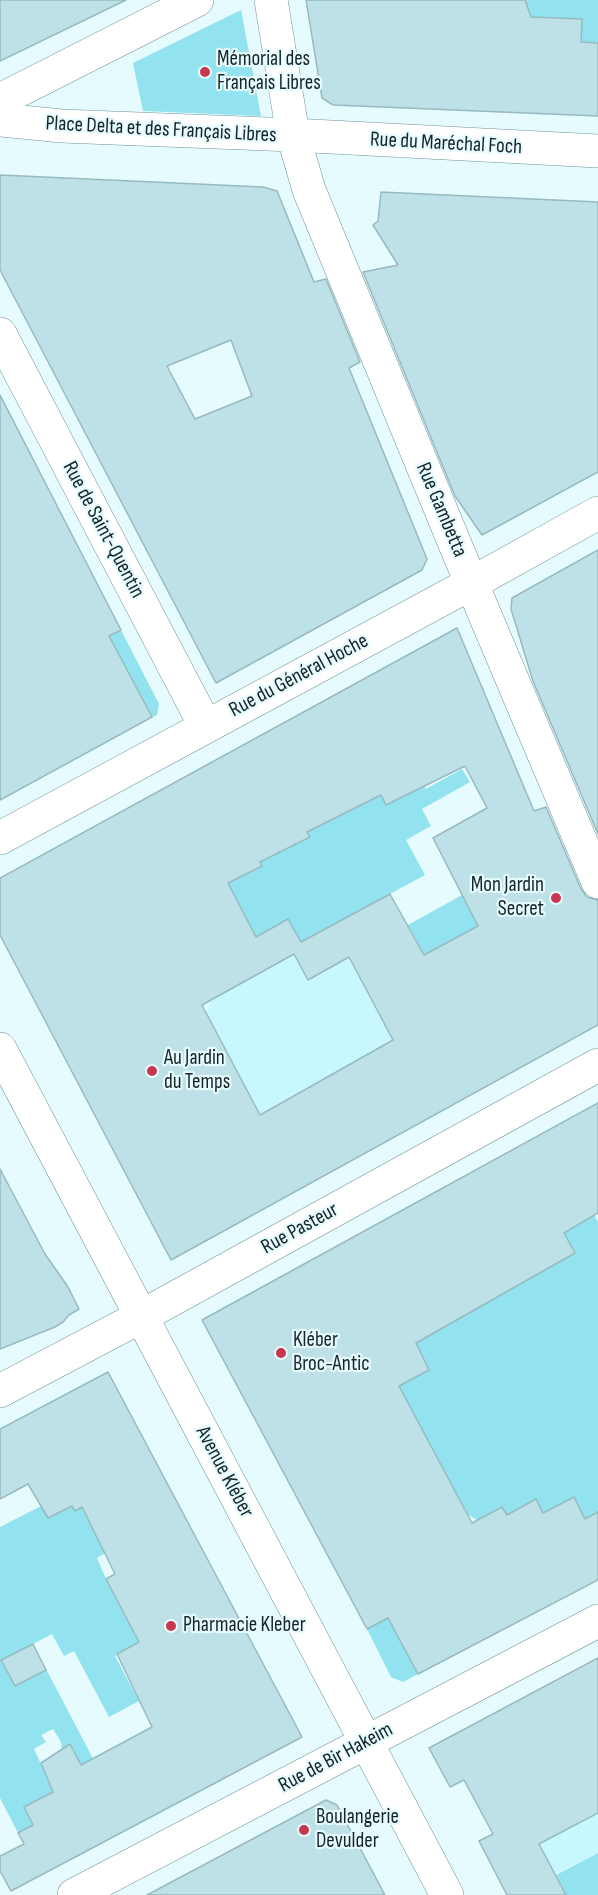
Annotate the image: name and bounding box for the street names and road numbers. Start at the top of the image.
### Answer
street label: Place Delta et des Français Libres [45,111,277,149]
street label: Rue du Maréchal Foch [369,127,523,161]
street label: Rue de Saint-Quentin [56,457,150,603]
street label: Rue Gambetta [410,459,472,561]
street label: Rue du Général Hoche [225,629,373,723]
street label: Rue Pasteur [257,1198,343,1260]
street label: Avenue Kléber [189,1422,259,1522]
street label: Rue de Bir Hakeim [275,1717,397,1799]

